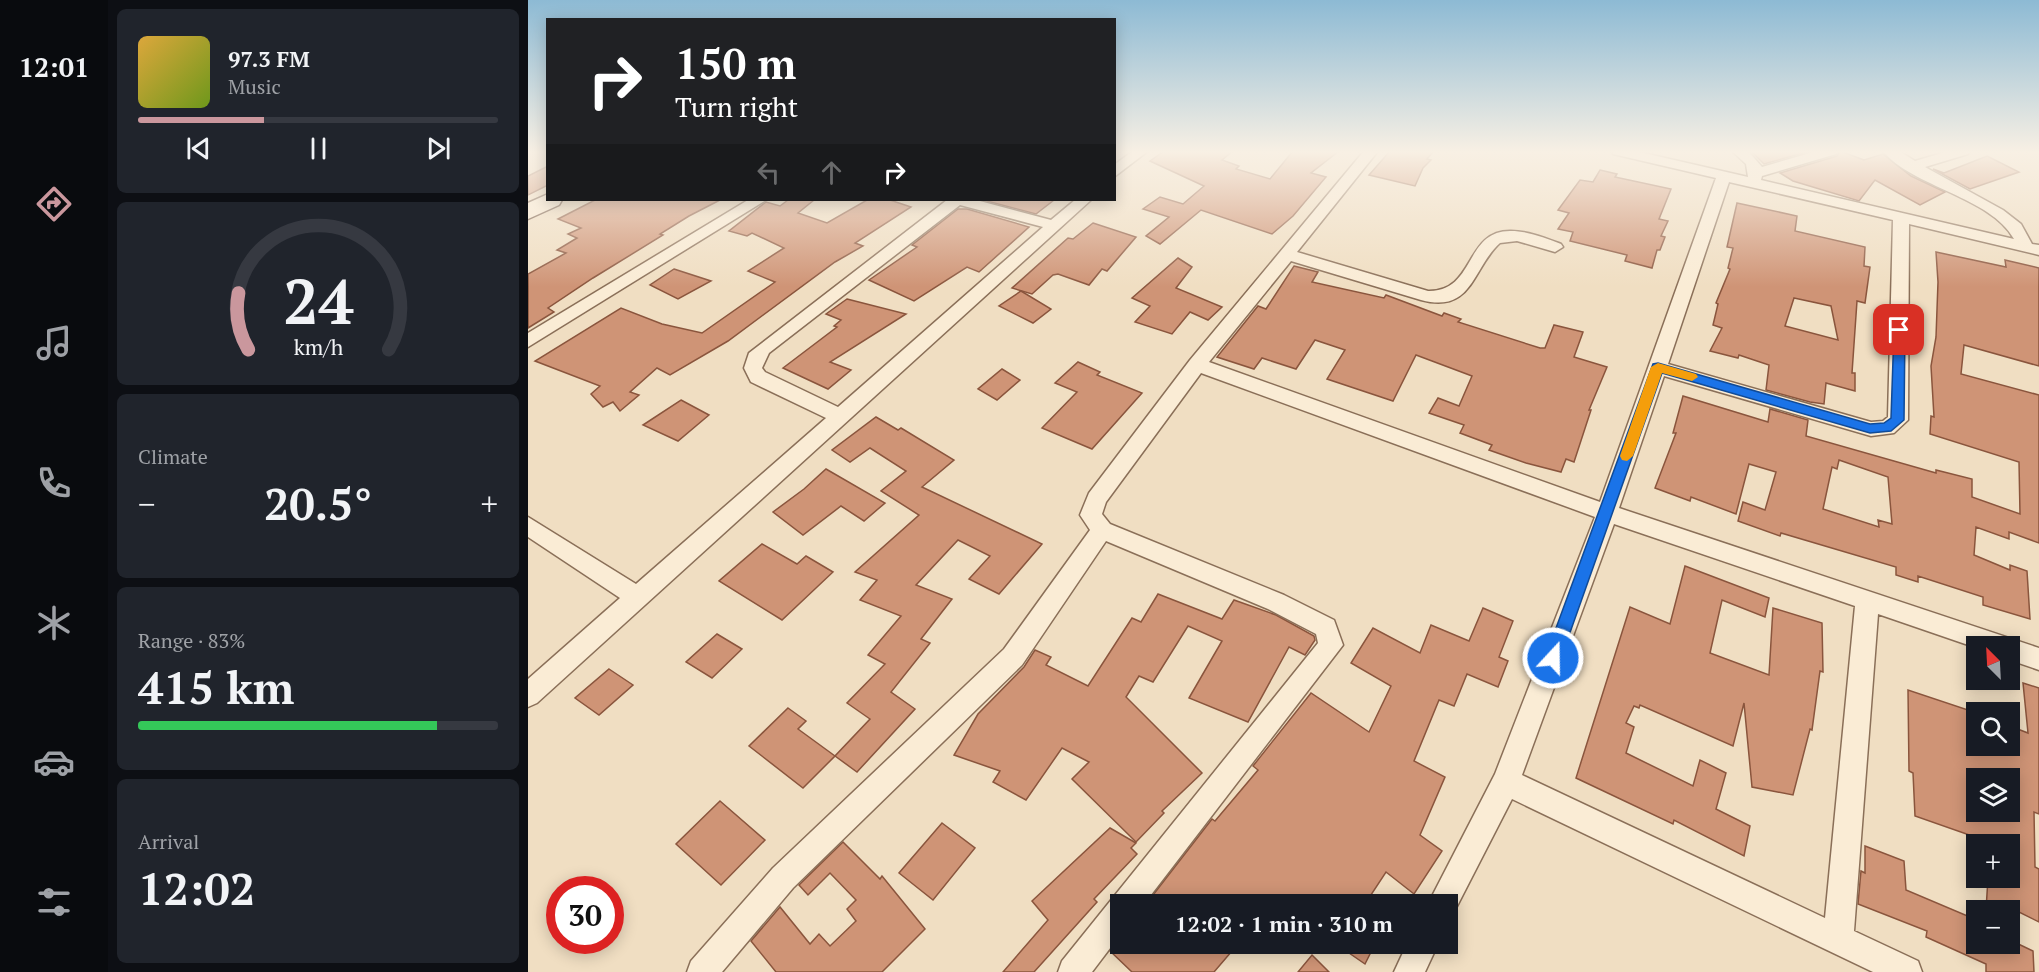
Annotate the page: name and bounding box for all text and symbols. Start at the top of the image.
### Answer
text: 150 m [675,35,796,91]
icon: right [576,42,654,120]
text: 97.3 FM [228,44,310,73]
text: 12:01 [19,49,89,85]
text: Music [228,73,281,100]
text: Turn right [675,89,798,125]
icon: previous [182,132,215,165]
icon: pause [302,132,335,165]
icon: next [422,132,455,165]
icon: left [752,156,785,189]
icon: ahead [815,156,848,189]
icon: right [878,156,911,189]
icon: directions [33,183,75,225]
text: 24 [283,260,353,343]
pin [1873,304,1924,355]
icon: arrive [1882,313,1915,346]
icon: music [33,322,75,364]
text: km/h [293,334,343,362]
text: Climate [138,443,208,470]
icon: phone [33,462,75,504]
text: 20.5° [264,473,372,533]
text: − [138,482,156,525]
text: + [480,482,498,525]
icon: climate [33,602,75,644]
position arrow [1521,626,1585,690]
text: Range · 83% [138,627,245,654]
north arrow [1966,636,2020,690]
map controls [1966,636,2020,954]
text: 415 km [138,657,294,717]
button: search [1966,702,2020,756]
icon: car [33,741,75,783]
button: layers [1966,768,2020,822]
text: Arrival [138,828,199,855]
button: + [1966,834,2020,888]
text: 12:02 [138,858,255,918]
speed limit sign: 30 [546,876,624,954]
icon: filters [33,881,75,923]
button: − [1966,900,2020,954]
text: 12:02 · 1 min · 310 m [1175,909,1393,938]

